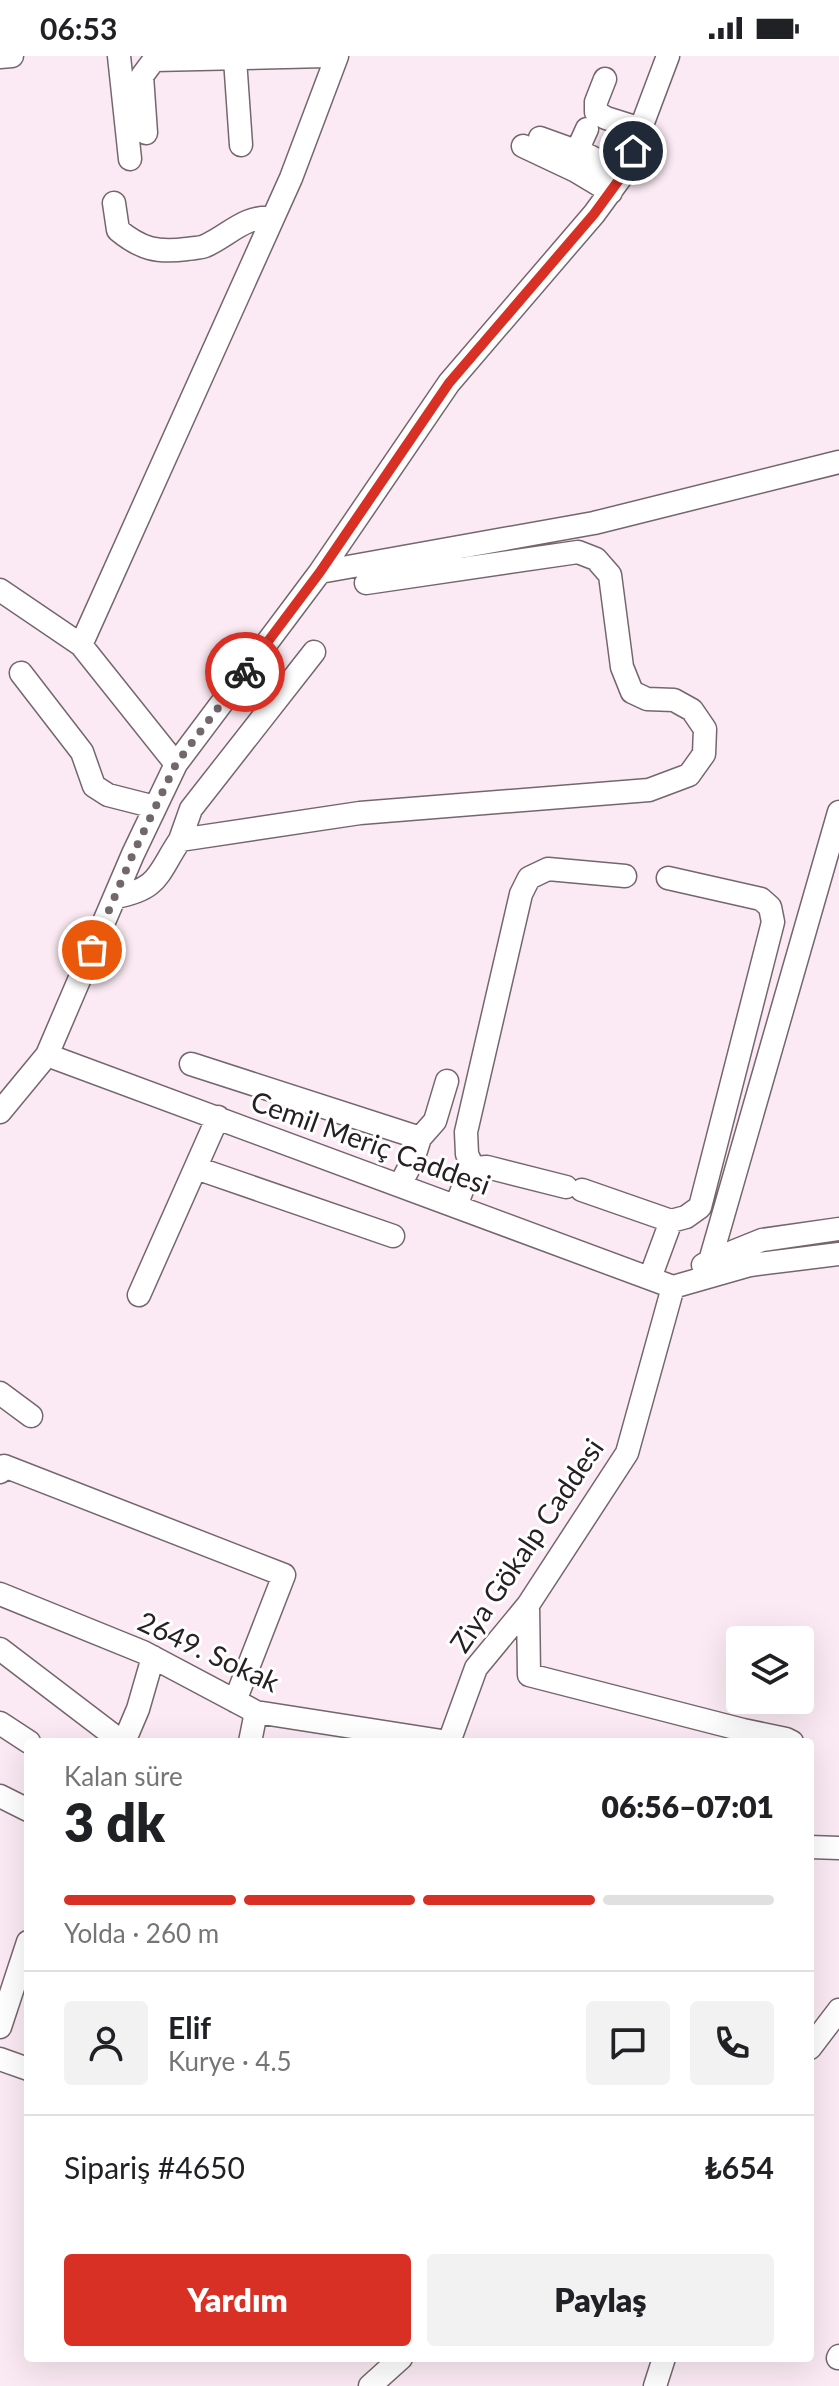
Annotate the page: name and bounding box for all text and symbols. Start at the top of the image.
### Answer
text: 06:53 [40,10,117,46]
pin [599,117,667,185]
icon: home [611,129,655,173]
courier [205,632,285,712]
icon: bike [223,650,267,694]
pin [58,916,126,984]
icon: bag [70,928,114,972]
street label: Cemil Meriç Caddesi [247,1083,495,1201]
street label: Ziya Gökalp Caddesi [442,1432,610,1658]
street label: 2649. Sokak [133,1603,286,1699]
map controls [726,1626,814,1714]
button: layers [726,1626,814,1714]
text: Kalan süre [64,1760,183,1792]
text: 06:56–07:01 [601,1788,774,1824]
text: 3 dk [64,1791,165,1853]
text: Yolda · 260 m [64,1917,219,1949]
button: person [64,2001,148,2085]
button: chat [586,2001,670,2085]
button: phone [690,2001,774,2085]
text: Elif [168,2009,211,2045]
text: Kurye · 4.5 [168,2045,292,2077]
text: Sipariş #4650 [64,2149,245,2185]
text: ₺654 [704,2149,774,2185]
button: Yardım [64,2254,411,2346]
button: Paylaş [427,2254,774,2346]

